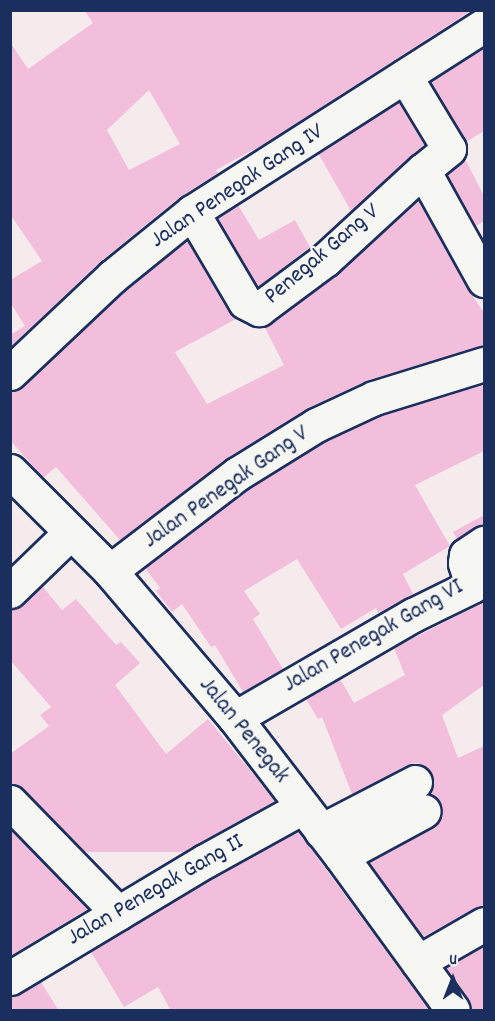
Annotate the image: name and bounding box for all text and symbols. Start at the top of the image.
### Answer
street label: Jalan Penegak Gang IV [146,118,330,256]
street label: Penegak Gang V [259,198,387,312]
street label: Jalan Penegak Gang V [139,420,315,556]
street label: Jalan Penegak Gang VI [279,574,469,700]
street label: Jalan Penegak [191,672,295,790]
street label: Jalan Penegak Gang II [63,829,249,953]
north arrow [423,949,483,1009]
text: U [449,949,457,972]

